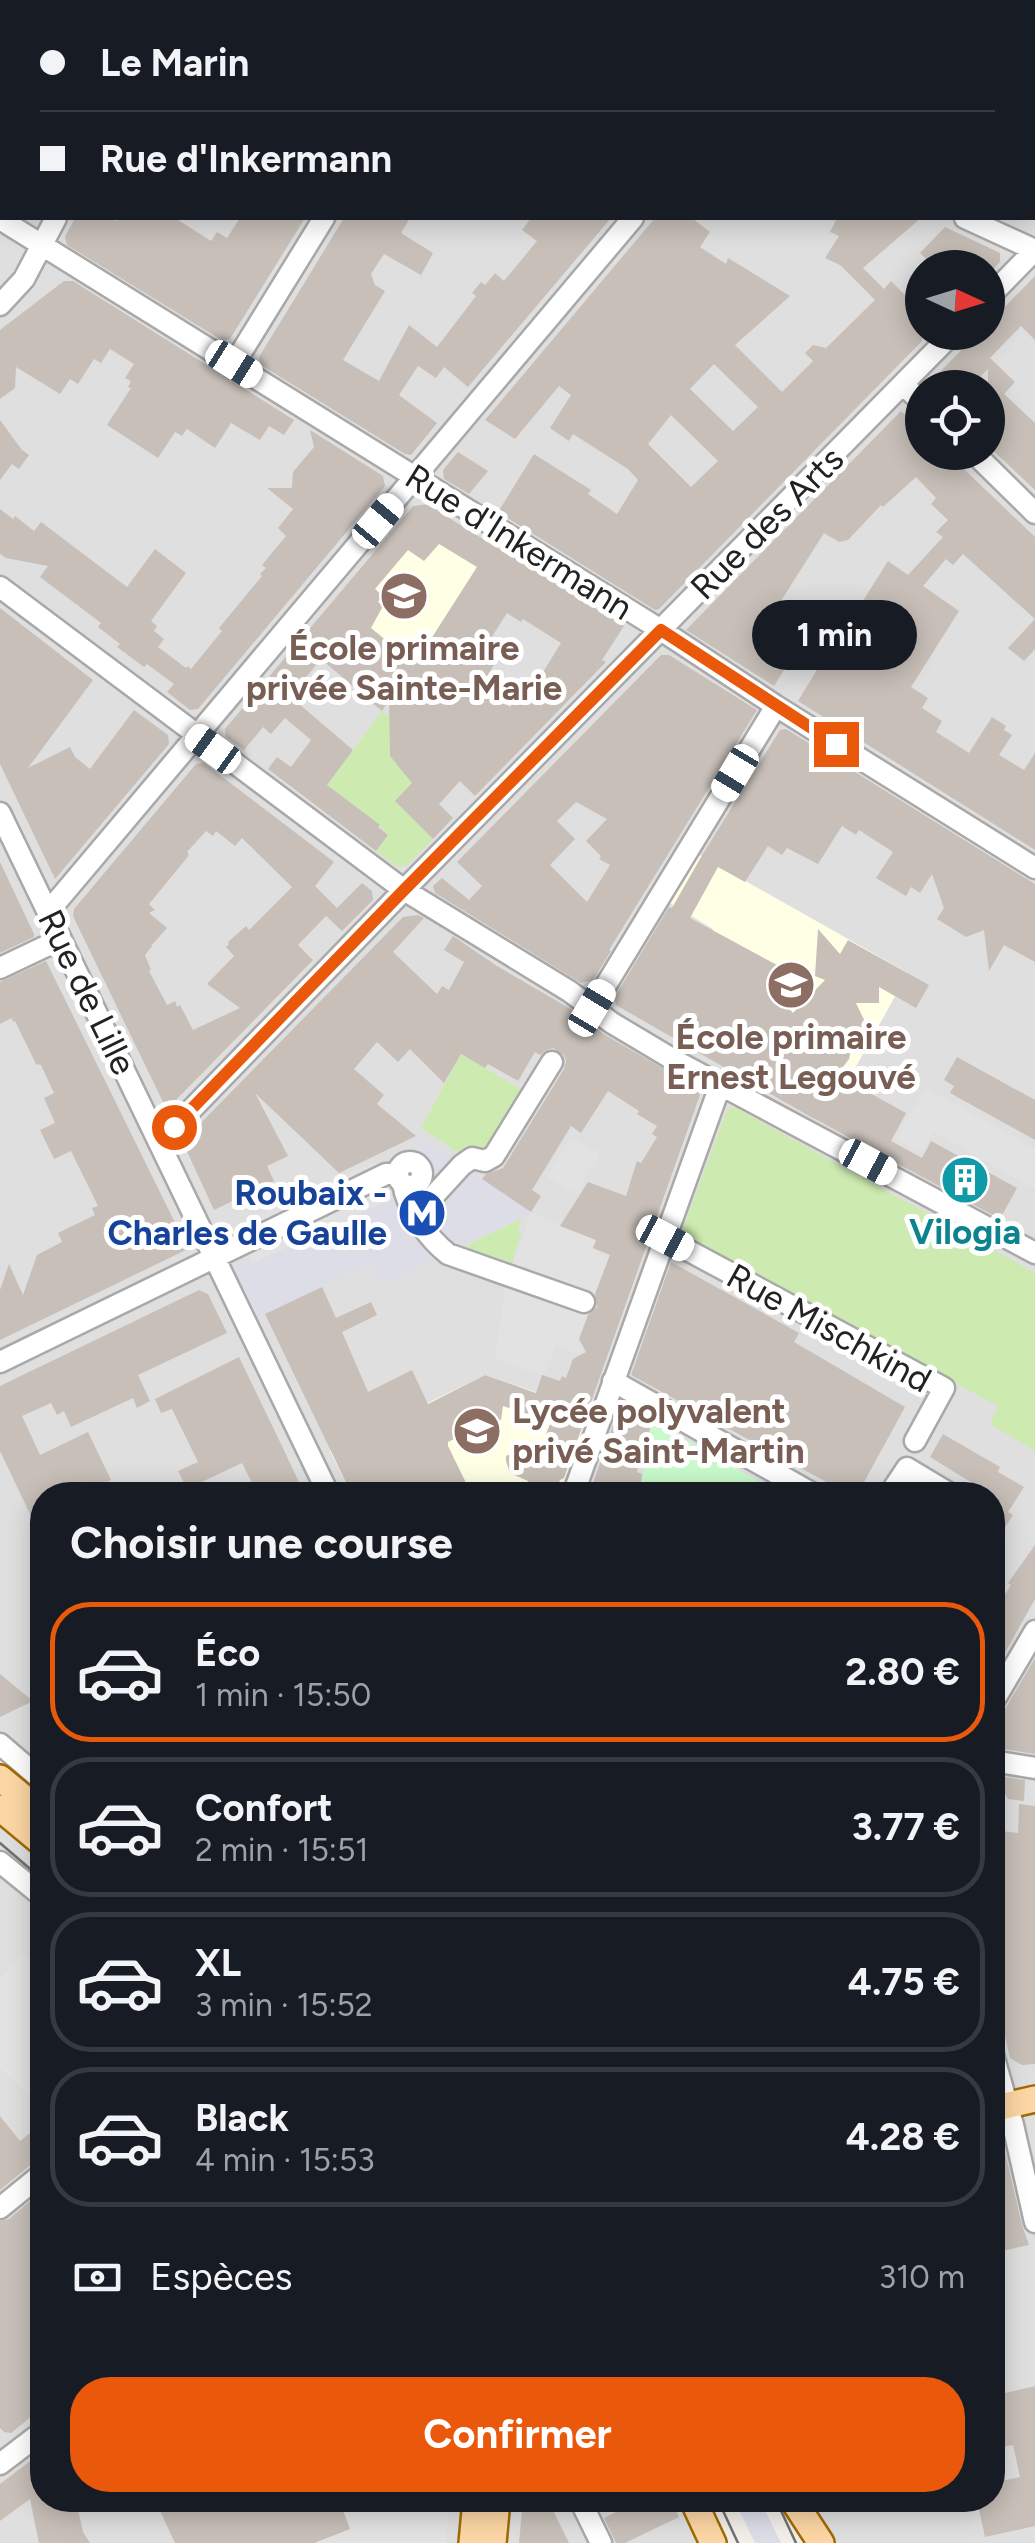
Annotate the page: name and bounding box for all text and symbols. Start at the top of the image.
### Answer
text: Le Marin [100,40,249,86]
text: Rue d'Inkermann [100,136,392,182]
north arrow [905,250,1005,350]
map controls [905,250,1005,470]
car [201,335,267,393]
button: locate [905,370,1005,470]
street label: Rue des Arts [682,438,852,608]
street label: Rue d'Inkermann [398,455,640,629]
car [347,488,409,554]
school or university icon: École primaire privée Sainte-Marie [378,570,430,622]
callout: 1 min [754,599,918,669]
text: 1 min [797,616,872,654]
place label: École primaire privée Sainte-Marie [246,627,562,709]
car [180,719,246,779]
route end [814,722,859,767]
car [707,740,763,806]
street label: Rue de Lille [29,903,145,1081]
school or university icon: École primaire Ernest Legouvé [765,959,817,1011]
car [564,975,620,1041]
place label: École primaire Ernest Legouvé [666,1016,916,1098]
route start [152,1105,197,1150]
car [834,1135,902,1189]
building icon: Vilogia [939,1154,991,1206]
place label: Roubaix - Charles de Gaulle [107,1172,387,1254]
metro station icon: Roubaix - Charles de Gaulle [396,1187,448,1239]
car [631,1211,699,1265]
place label: Vilogia [909,1211,1021,1253]
street label: Rue Mischkind [720,1255,938,1401]
place label: Lycée polyvalent privé Saint-Martin [512,1390,805,1472]
school or university icon: Lycée polyvalent privé Saint-Martin [451,1405,503,1457]
text: Choisir une course [70,1515,453,1569]
icon: car [75,1627,165,1717]
text: Éco [195,1630,260,1676]
text: 2.80 € [845,1649,960,1695]
text: 1 min · 15:50 [195,1676,371,1714]
icon: car [75,1782,165,1872]
text: Confort [195,1785,332,1831]
text: 3.77 € [852,1804,960,1850]
text: 2 min · 15:51 [195,1831,369,1869]
icon: car [75,1937,165,2027]
text: XL [195,1940,241,1986]
text: 4.75 € [848,1959,960,2005]
text: 3 min · 15:52 [195,1986,373,2024]
icon: car [75,2092,165,2182]
text: Black [195,2095,289,2141]
text: 4.28 € [846,2114,960,2160]
text: 4 min · 15:53 [195,2141,375,2179]
icon: cash [70,2250,125,2305]
text: Espèces [150,2254,292,2300]
text: 310 m [879,2258,965,2296]
button: Confirmer [70,2377,965,2492]

